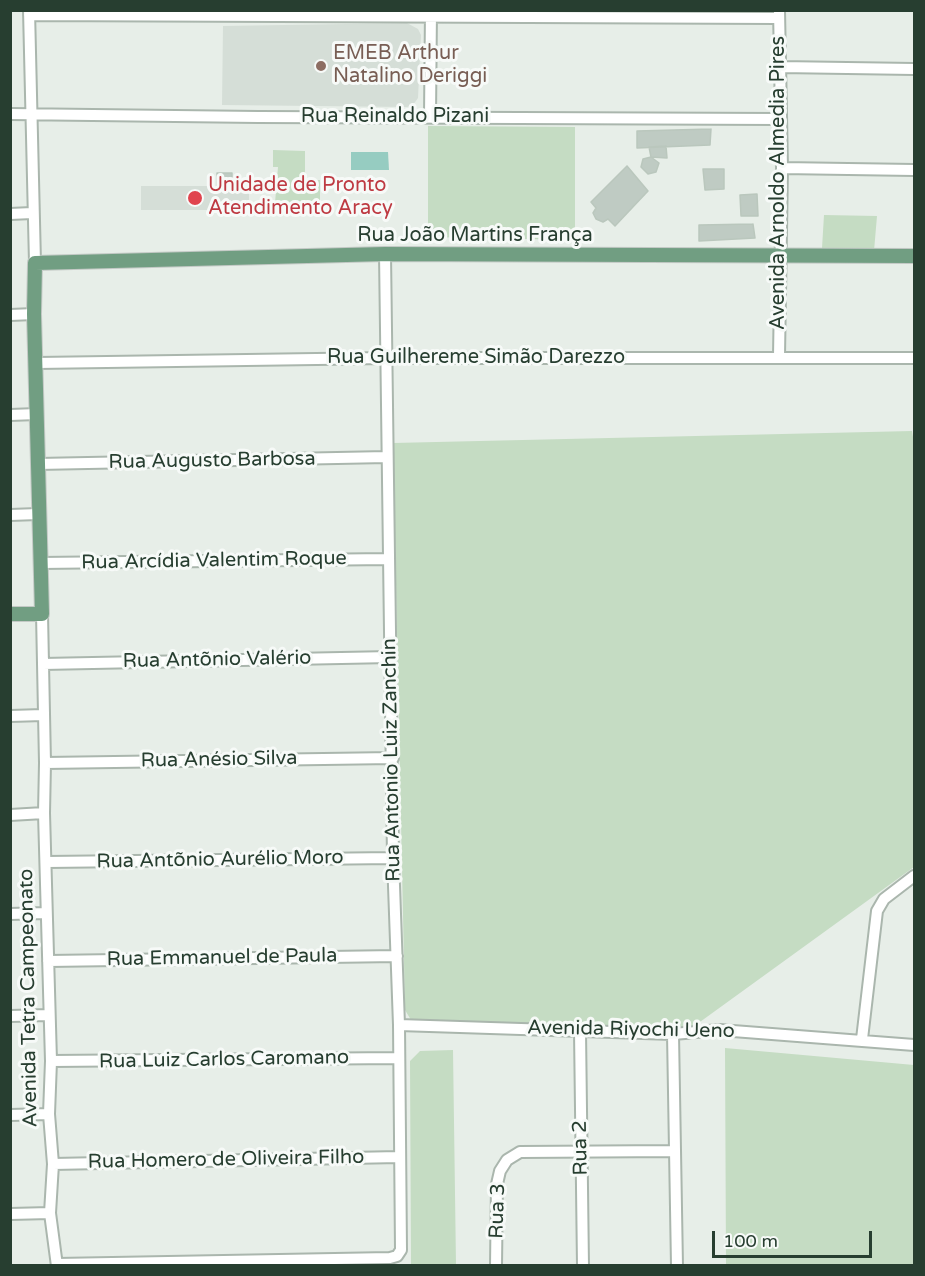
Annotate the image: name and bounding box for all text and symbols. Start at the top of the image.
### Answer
street label: Avenida Arnoldo Almedia Pires [767,36,791,330]
place label: EMEB Arthur Natalino Deriggi [333,42,487,89]
marker: EMEB Arthur Natalino Deriggi [314,59,328,73]
street label: Rua Reinaldo Pizani [301,105,489,129]
place label: Unidade de Pronto Atendimento Aracy [208,174,393,221]
marker: Unidade de Pronto Atendimento Aracy [186,189,204,207]
street label: Rua João Martins França [357,224,593,248]
street label: Rua Guilhereme Simão Darezzo [327,346,625,370]
street label: Rua Augusto Barbosa [108,447,316,475]
street label: Rua Arcídia Valentim Roque [81,547,347,575]
street label: Rua Antonio Luiz Zanchin [378,638,406,882]
street label: Rua Antõnio Valério [122,646,312,674]
street label: Rua Anésio Silva [140,747,298,773]
street label: Rua Antõnio Aurélio Moro [96,846,344,874]
street label: Avenida Tetra Campeonato [15,869,43,1127]
street label: Rua Emmanuel de Paula [106,944,338,972]
street label: Avenida Riyochi Ueno [527,1016,735,1044]
street label: Rua Luiz Carlos Caromano [99,1046,349,1074]
street label: Rua 2 [569,1120,593,1176]
street label: Rua Homero de Oliveira Filho [88,1146,364,1174]
street label: Rua 3 [485,1183,511,1239]
scale bar [715,1219,876,1257]
text: 100 m [723,1230,778,1252]

